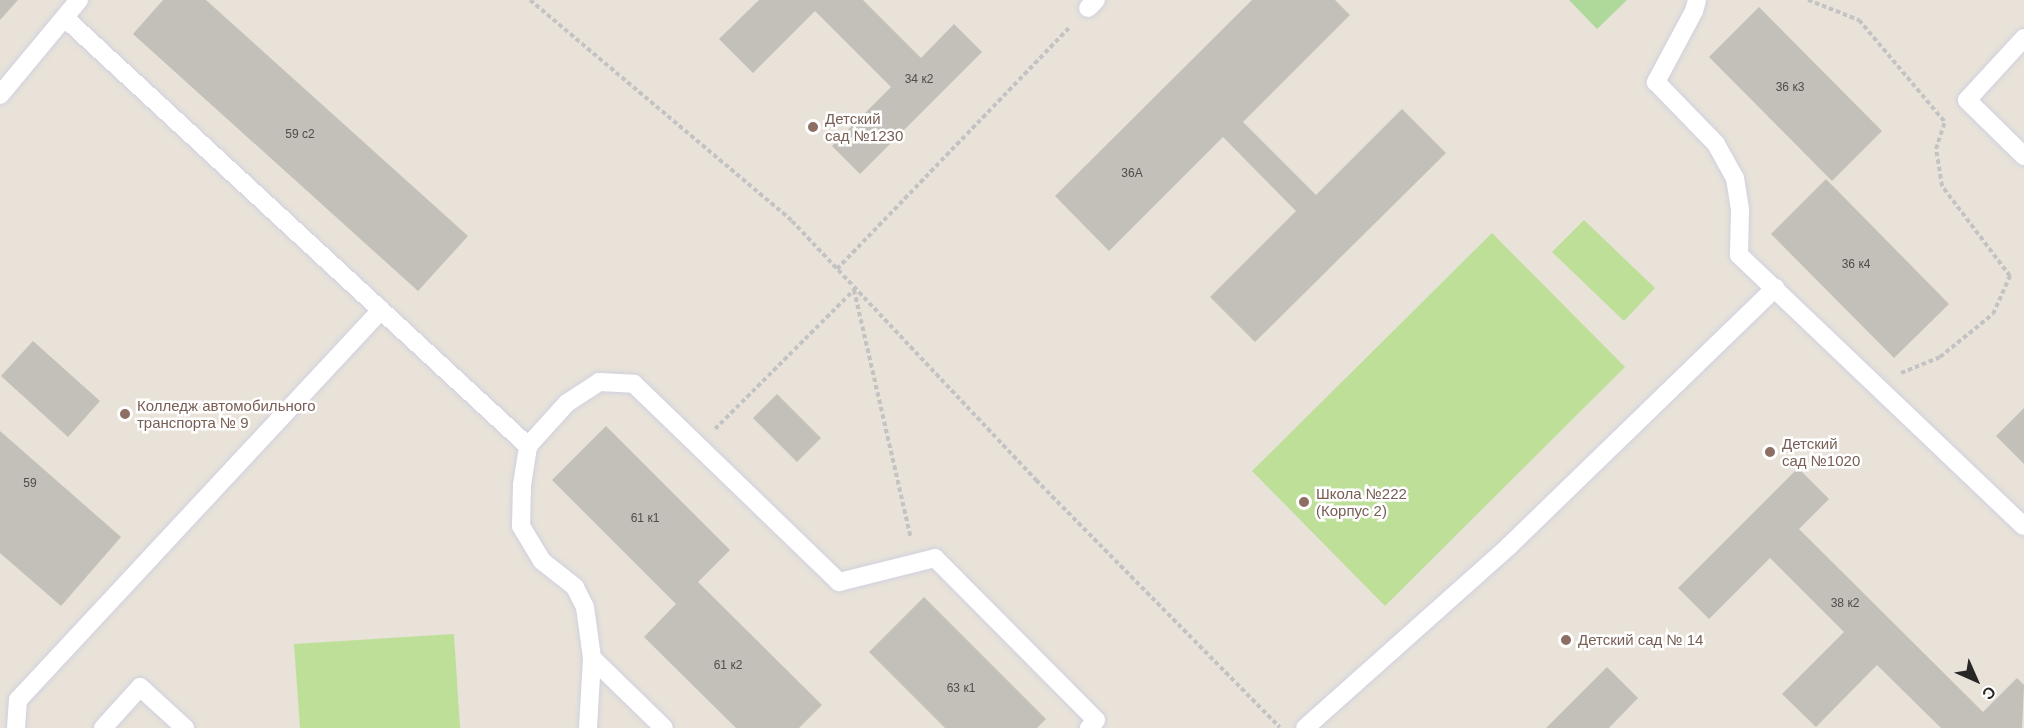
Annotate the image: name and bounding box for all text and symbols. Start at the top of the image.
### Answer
house number: 34 к2 [905,73,933,87]
house number: 36 к3 [1776,81,1804,95]
place label: Детский сад №1230 [825,109,903,144]
marker: Детский сад №1230 [806,120,820,134]
house number: 59 с2 [285,128,315,142]
house number: 36А [1121,167,1143,181]
house number: 36 к4 [1842,258,1870,272]
place label: Колледж автомобильного транспорта № 9 [137,396,316,431]
marker: Колледж автомобильного транспорта № 9 [118,407,132,421]
place label: Детский сад №1020 [1782,434,1860,469]
marker: Детский сад №1020 [1763,445,1777,459]
house number: 59 [23,477,37,491]
place label: Школа №222 (Корпус 2) [1316,484,1407,519]
marker: Школа №222 (Корпус 2) [1297,495,1311,509]
house number: 61 к1 [631,512,659,526]
house number: 38 к2 [1831,597,1859,611]
place label: Детский сад № 14 [1578,631,1703,649]
marker: Детский сад № 14 [1559,633,1573,647]
north arrow [1946,650,2006,710]
house number: 61 к2 [714,659,742,673]
house number: 63 к1 [947,682,975,696]
text: С [1979,683,1999,703]

